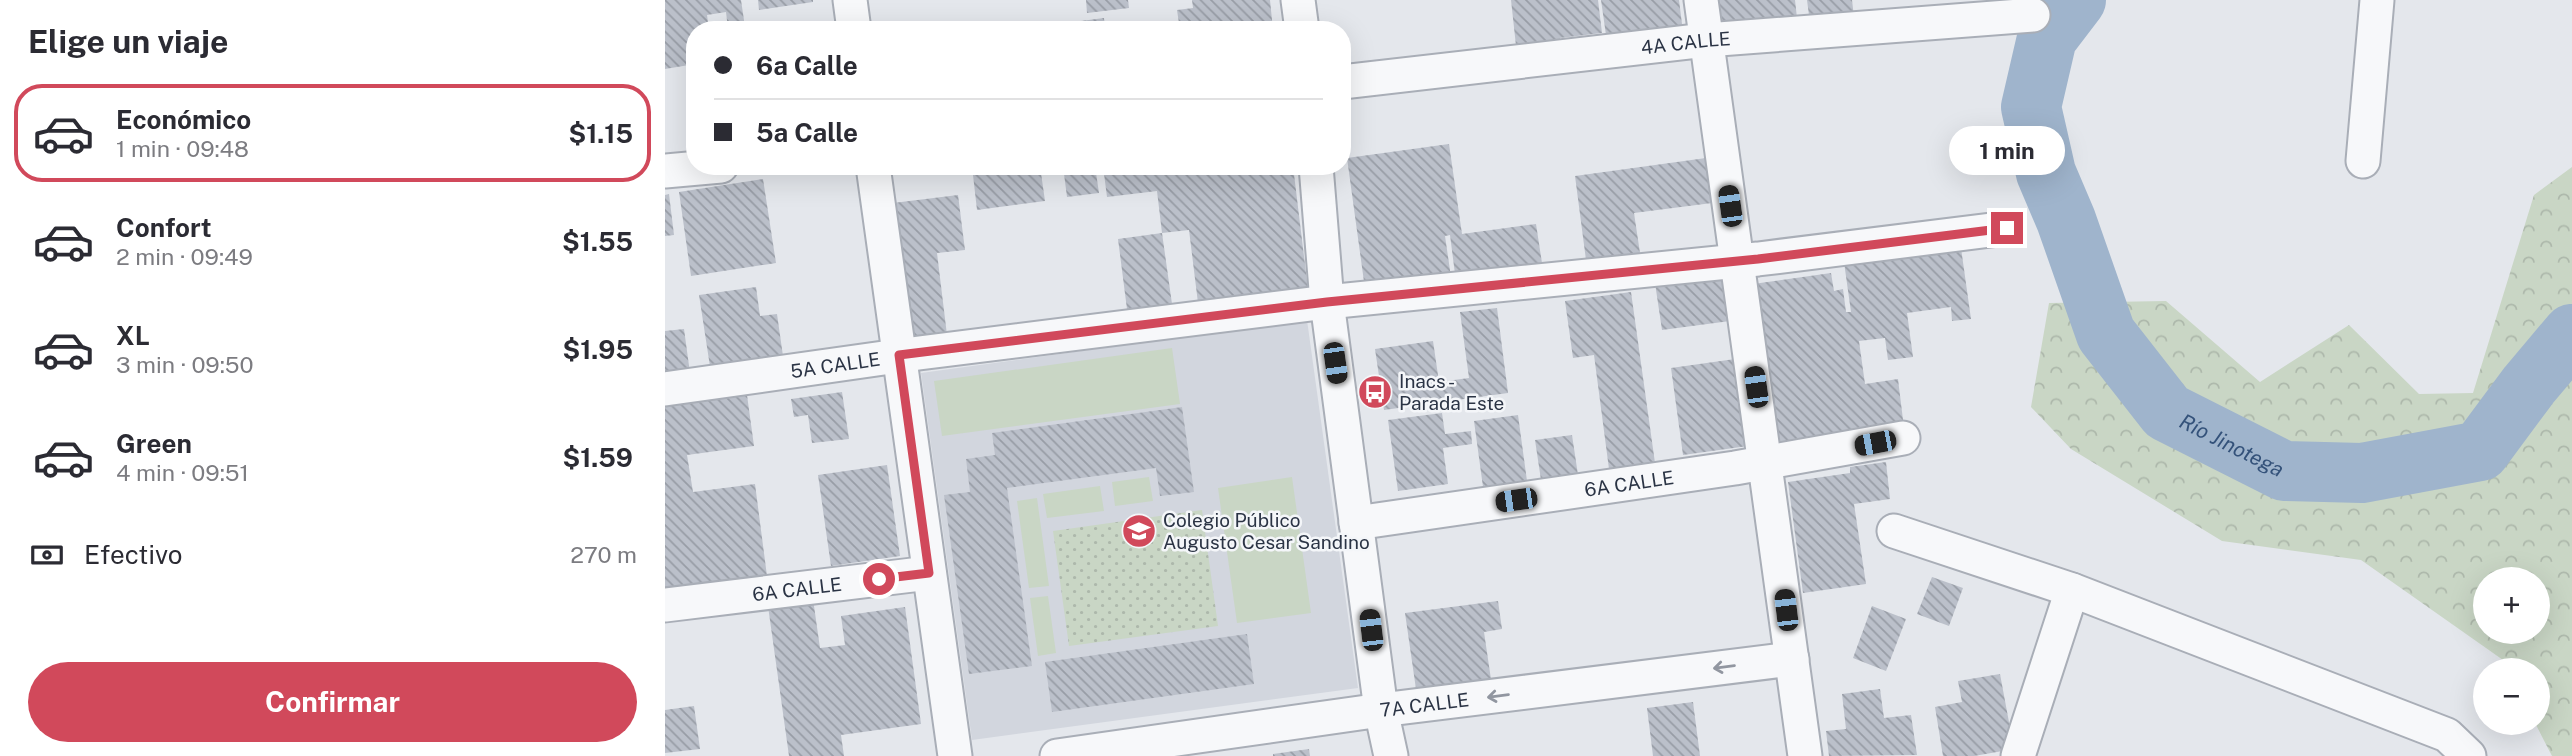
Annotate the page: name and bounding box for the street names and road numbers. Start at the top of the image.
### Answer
street label: 4A CALLE [1640,27,1731,58]
street label: 5A CALLE [789,348,882,382]
street label: 6A CALLE [1583,466,1675,501]
street label: 6A CALLE [751,573,843,605]
street label: 7A CALLE [1379,688,1470,721]

